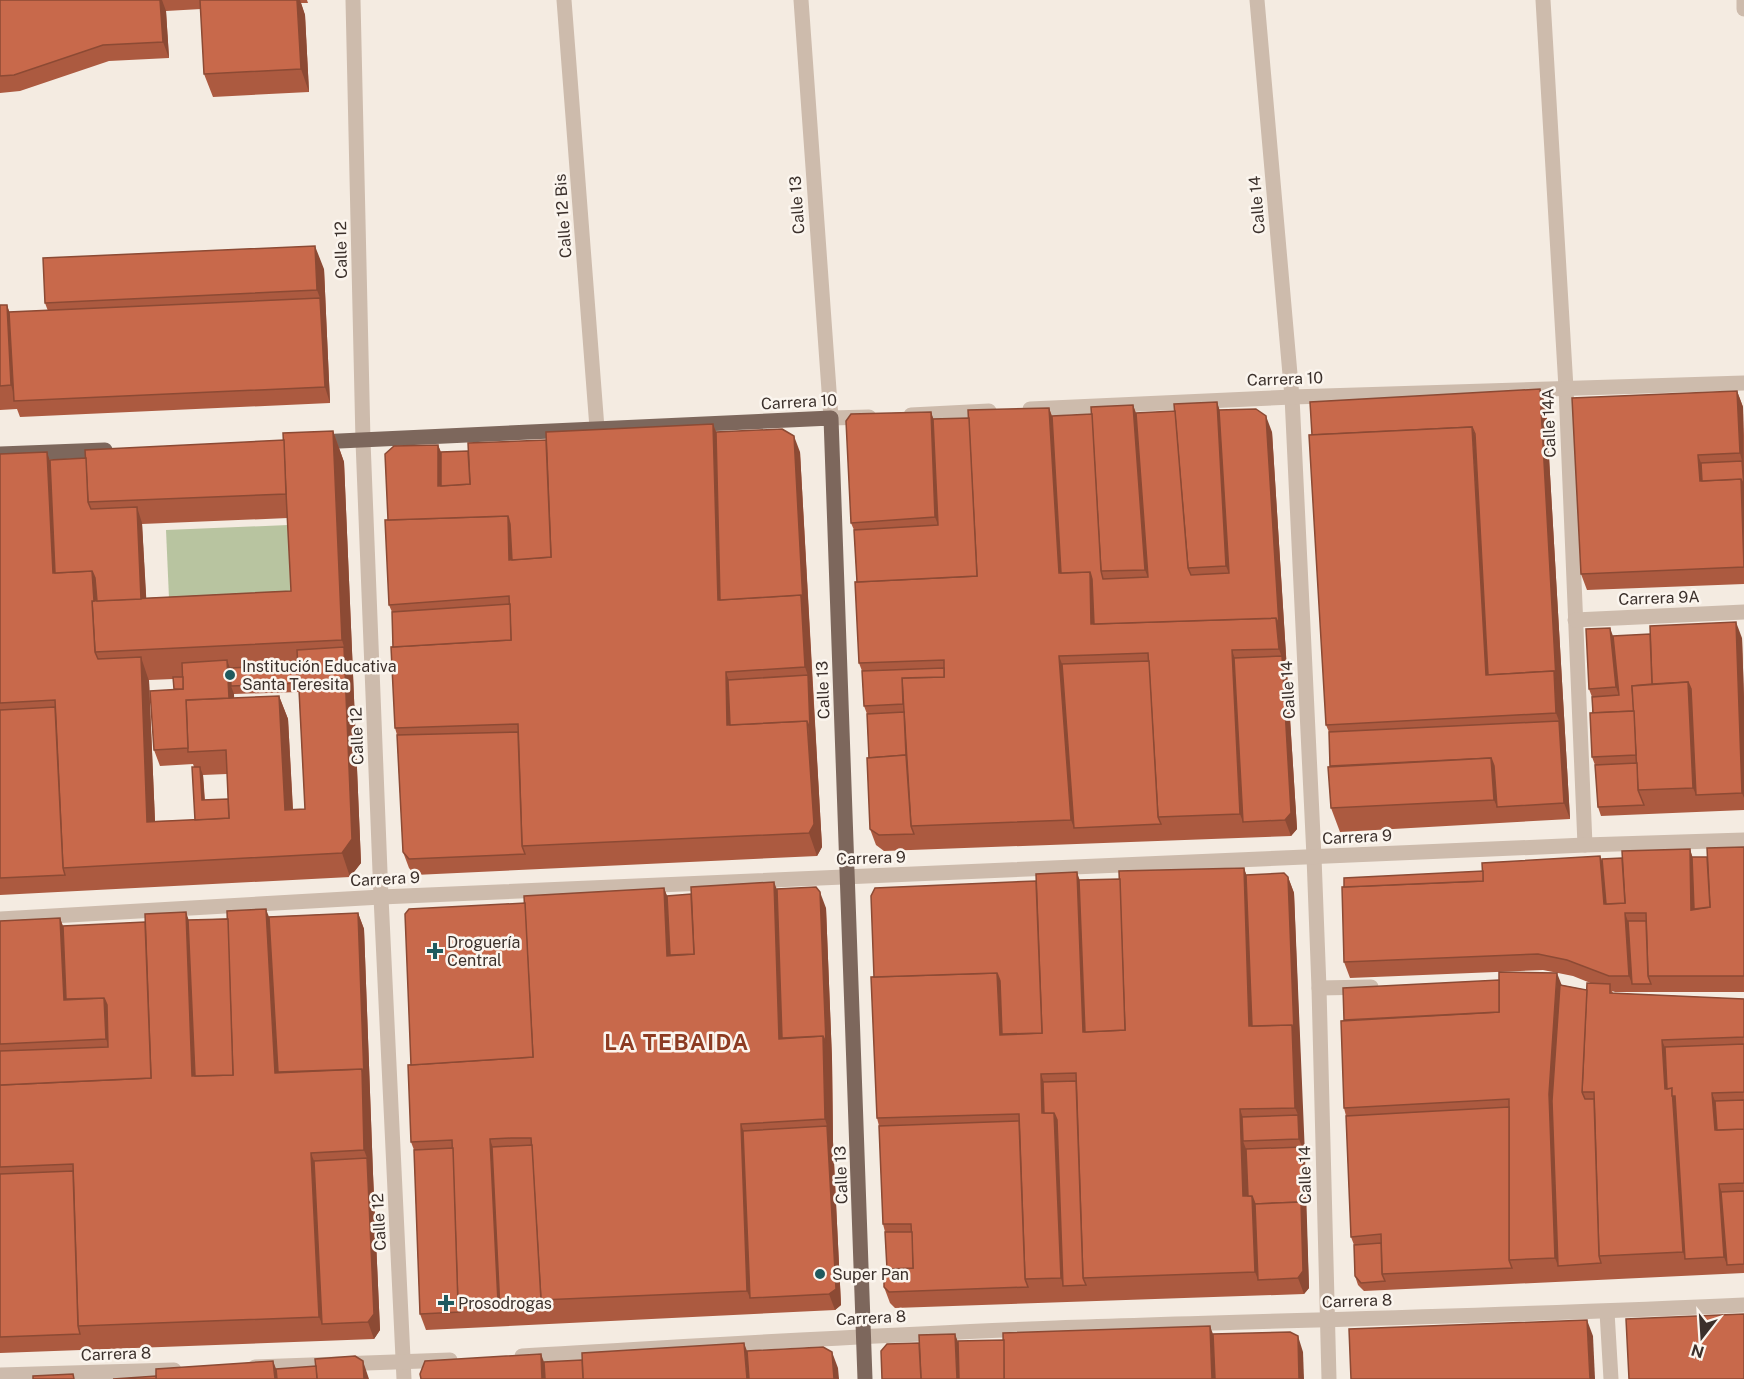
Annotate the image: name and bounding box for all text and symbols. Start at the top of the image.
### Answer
street label: Calle 12 Bis [551,173,575,259]
street label: Calle 13 [785,175,809,235]
street label: Calle 14 [1245,175,1269,235]
street label: Calle 12 [331,221,351,279]
street label: Carrera 10 [1247,368,1324,390]
street label: Calle 14A [1538,388,1560,458]
street label: Carrera 10 [760,391,838,413]
street label: Carrera 9A [1618,587,1700,609]
place label: Institución Educativa Santa Teresita [242,657,397,694]
street label: Calle 14 [1277,660,1299,720]
street label: Calle 13 [812,661,834,719]
marker: Institución Educativa Santa Teresita [223,668,237,682]
street label: Calle 12 [346,707,368,765]
street label: Carrera 9 [1322,826,1392,848]
street label: Carrera 9 [836,847,906,869]
street label: Carrera 9 [350,868,420,890]
place label: Droguería Central [447,933,520,970]
marker: Droguería Central [428,944,442,958]
district label: LA TEBAIDA [604,1029,750,1055]
street label: Calle 13 [830,1146,852,1204]
street label: Calle 14 [1295,1146,1315,1204]
street label: Calle 12 [368,1193,390,1251]
place label: Super Pan [832,1265,909,1284]
marker: Super Pan [813,1267,827,1281]
street label: Carrera 8 [1322,1290,1392,1312]
place label: Prosodrogas [458,1294,552,1313]
marker: Prosodrogas [439,1296,453,1310]
street label: Carrera 8 [835,1307,907,1329]
north arrow [1672,1307,1732,1367]
text: N [1689,1340,1707,1362]
street label: Carrera 8 [81,1343,151,1365]

